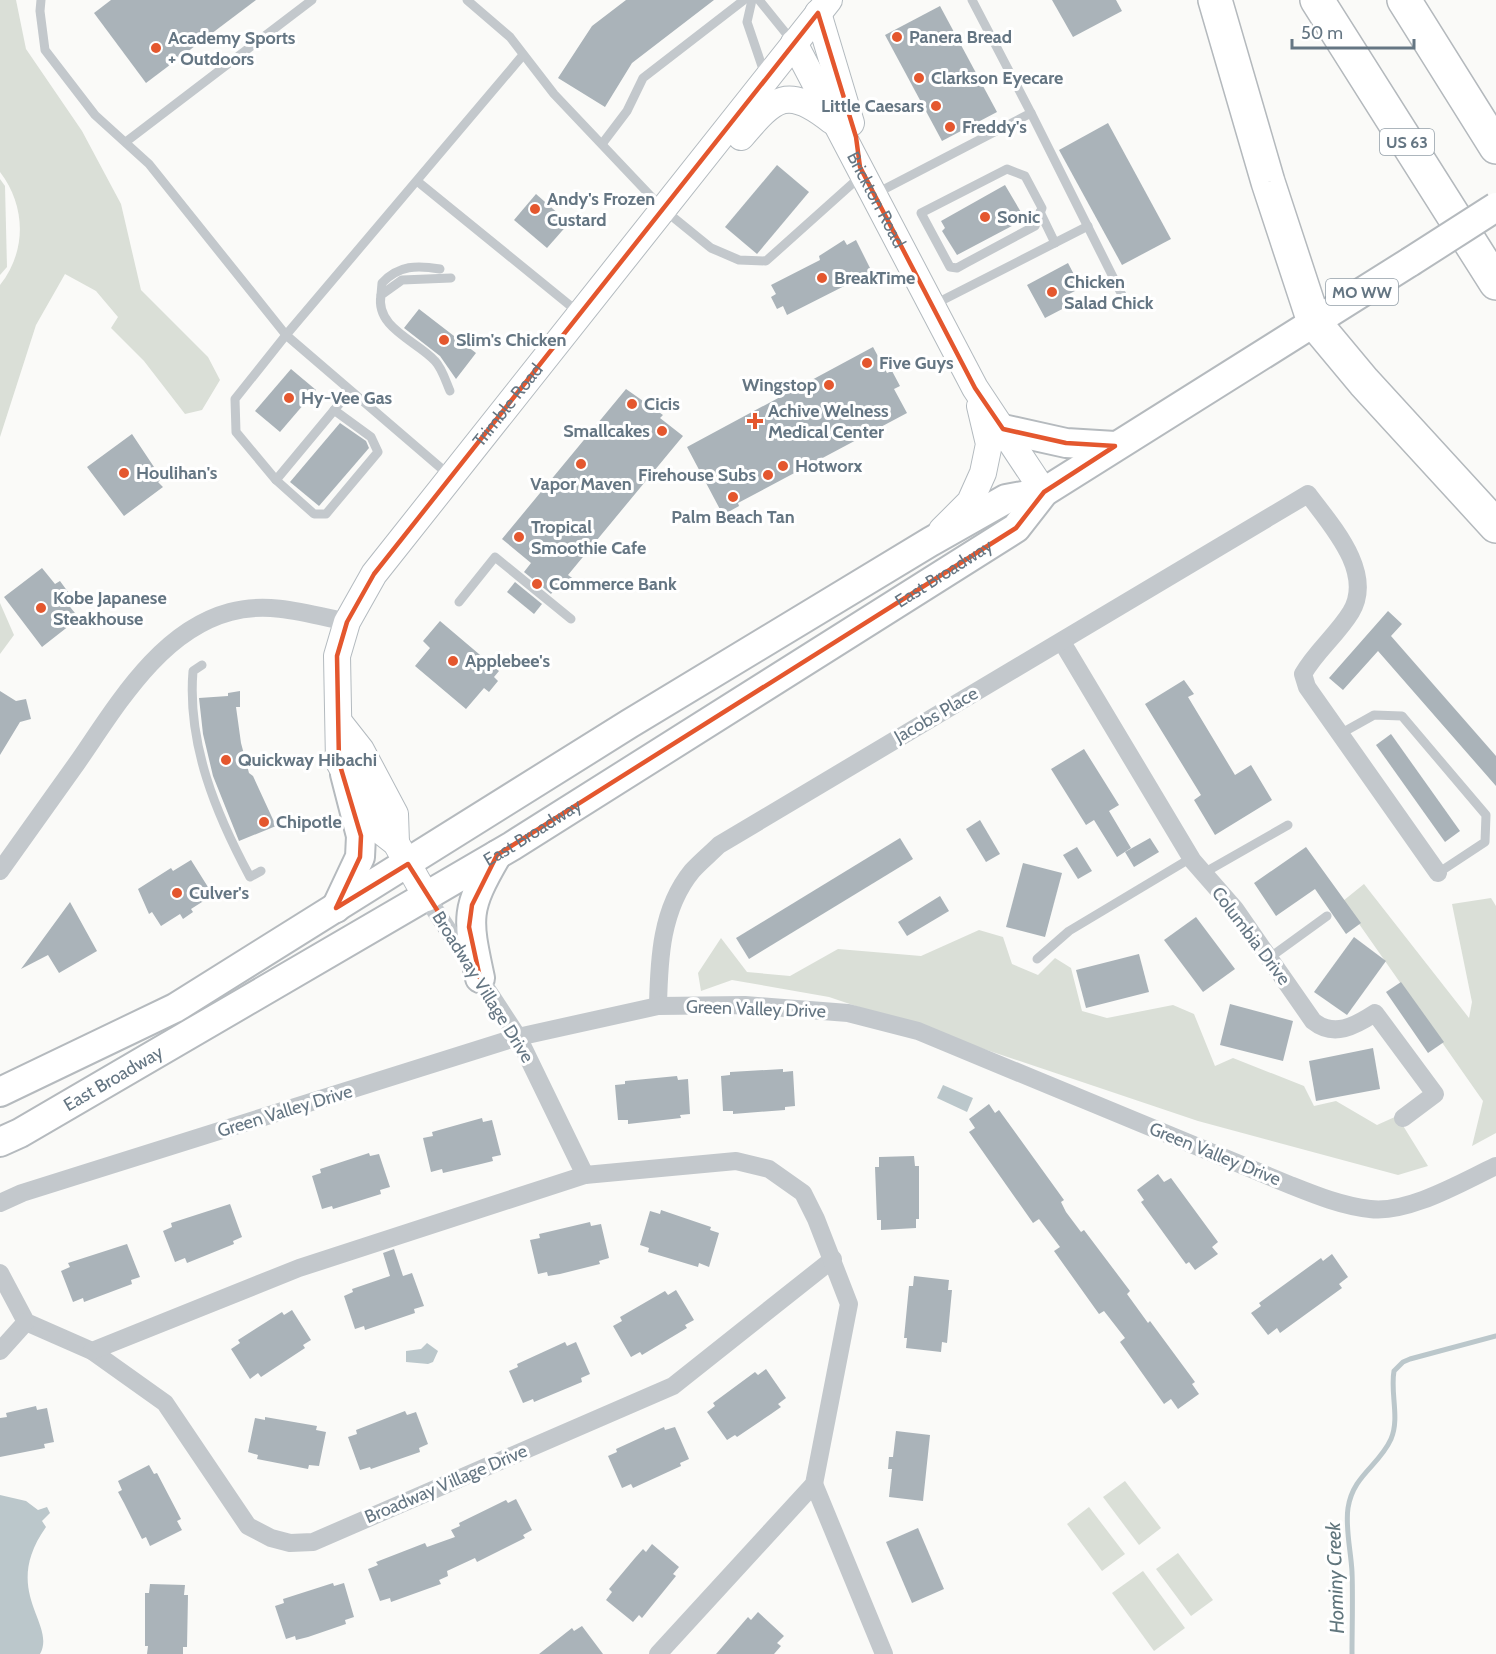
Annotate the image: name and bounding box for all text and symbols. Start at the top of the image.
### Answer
scale bar [1292,12,1414,50]
text: 50 m [1301,22,1343,44]
place label: Panera Bread [909,26,1012,48]
place label: Academy Sports + Outdoors [168,27,296,70]
marker: Panera Bread [890,30,904,44]
marker: Academy Sports + Outdoors [149,41,163,55]
place label: Clarkson Eyecare [931,67,1063,89]
marker: Clarkson Eyecare [912,71,926,85]
place label: Little Caesars [821,95,924,117]
marker: Little Caesars [929,99,943,113]
place label: Freddy's [962,116,1027,138]
marker: Freddy's [943,120,957,134]
road number: US 63 [1380,129,1434,155]
street label: Brickton Road [842,148,910,252]
place label: Andy's Frozen Custard [547,188,655,231]
marker: Andy's Frozen Custard [528,202,542,216]
place label: Sonic [997,206,1040,228]
marker: Sonic [978,210,992,224]
place label: BreakTime [834,267,915,289]
marker: BreakTime [815,271,829,285]
place label: Chicken Salad Chick [1064,271,1154,314]
road number: MO WW [1326,279,1398,305]
marker: Chicken Salad Chick [1045,285,1059,299]
place label: Slim's Chicken [456,329,566,351]
marker: Slim's Chicken [437,333,451,347]
place label: Five Guys [879,352,954,374]
marker: Five Guys [860,356,874,370]
street label: Trimble Road [468,359,548,451]
place label: Wingstop [742,374,817,396]
marker: Wingstop [822,378,836,392]
place label: Hy-Vee Gas [301,387,393,409]
marker: Hy-Vee Gas [282,391,296,405]
place label: Cicis [644,393,680,415]
marker: Cicis [625,397,639,411]
place label: Achive Welness Medical Center [768,400,889,443]
marker: Achive Welness Medical Center [746,412,764,430]
place label: Smallcakes [563,420,650,442]
marker: Smallcakes [655,424,669,438]
place label: Hotworx [795,455,862,477]
marker: Vapor Maven [574,457,588,471]
marker: Hotworx [776,459,790,473]
place label: Houlihan's [136,462,218,484]
place label: Firehouse Subs [638,464,756,486]
marker: Houlihan's [117,466,131,480]
marker: Firehouse Subs [761,468,775,482]
place label: Vapor Maven [530,473,632,495]
marker: Palm Beach Tan [726,490,740,504]
place label: Palm Beach Tan [671,506,795,528]
place label: Tropical Smoothie Cafe [531,516,646,559]
marker: Tropical Smoothie Cafe [512,530,526,544]
street label: East Broadway [891,535,997,613]
place label: Commerce Bank [549,573,677,595]
marker: Commerce Bank [530,577,544,591]
place label: Kobe Japanese Steakhouse [53,587,167,630]
marker: Kobe Japanese Steakhouse [34,601,48,615]
place label: Applebee's [465,650,550,672]
marker: Applebee's [446,654,460,668]
street label: Jacobs Place [889,682,982,748]
place label: Quickway Hibachi [238,749,377,771]
marker: Quickway Hibachi [219,753,233,767]
street label: East Broadway [480,794,586,871]
place label: Chipotle [276,811,342,833]
marker: Chipotle [257,815,271,829]
place label: Culver's [189,882,249,904]
street label: Columbia Drive [1207,883,1295,989]
marker: Culver's [170,886,184,900]
street label: Broadway Village Drive [427,907,539,1067]
street label: Green Valley Drive [686,996,826,1022]
street label: East Broadway [60,1041,167,1116]
street label: Green Valley Drive [215,1080,355,1142]
street label: Green Valley Drive [1146,1118,1284,1190]
street label: Broadway Village Drive [361,1440,531,1528]
water label: Hominy Creek [1321,1520,1349,1634]

